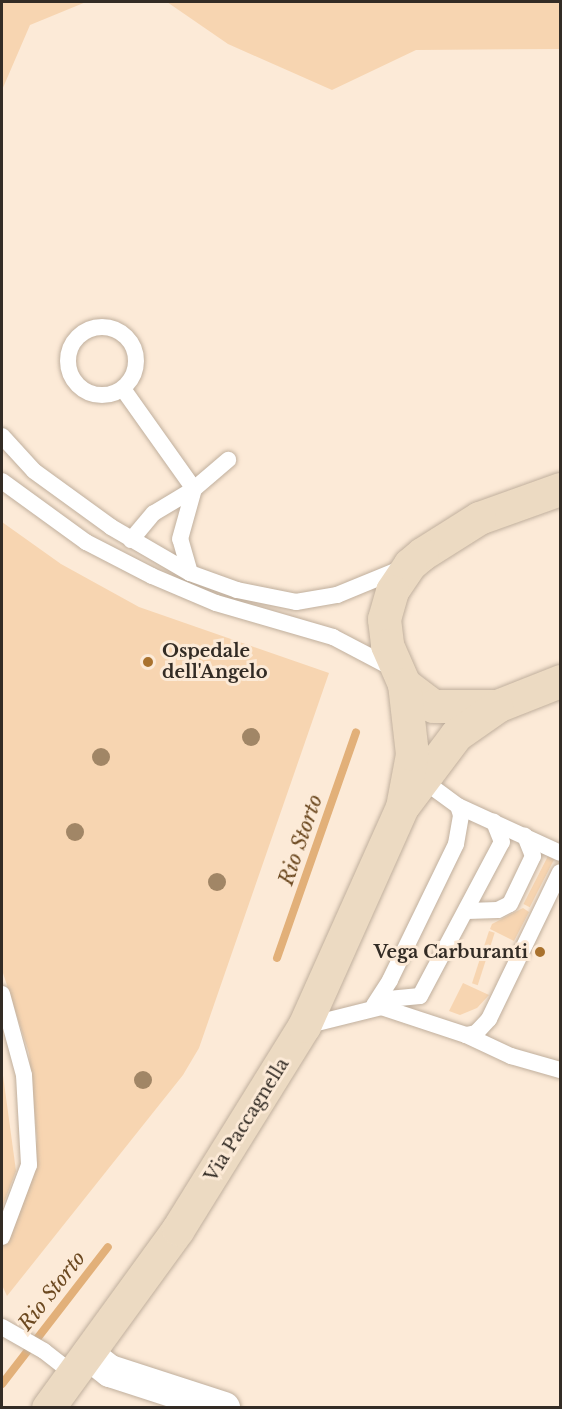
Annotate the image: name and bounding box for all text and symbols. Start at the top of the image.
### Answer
place label: Ospedale dell'Angelo [162,641,268,684]
marker: Ospedale dell'Angelo [139,653,157,671]
water label: Rio Storto [274,792,328,888]
place label: Vega Carburanti [374,941,528,963]
marker: Vega Carburanti [533,945,547,959]
street label: Via Paccagnella [200,1054,294,1186]
water label: Rio Storto [14,1246,90,1336]

